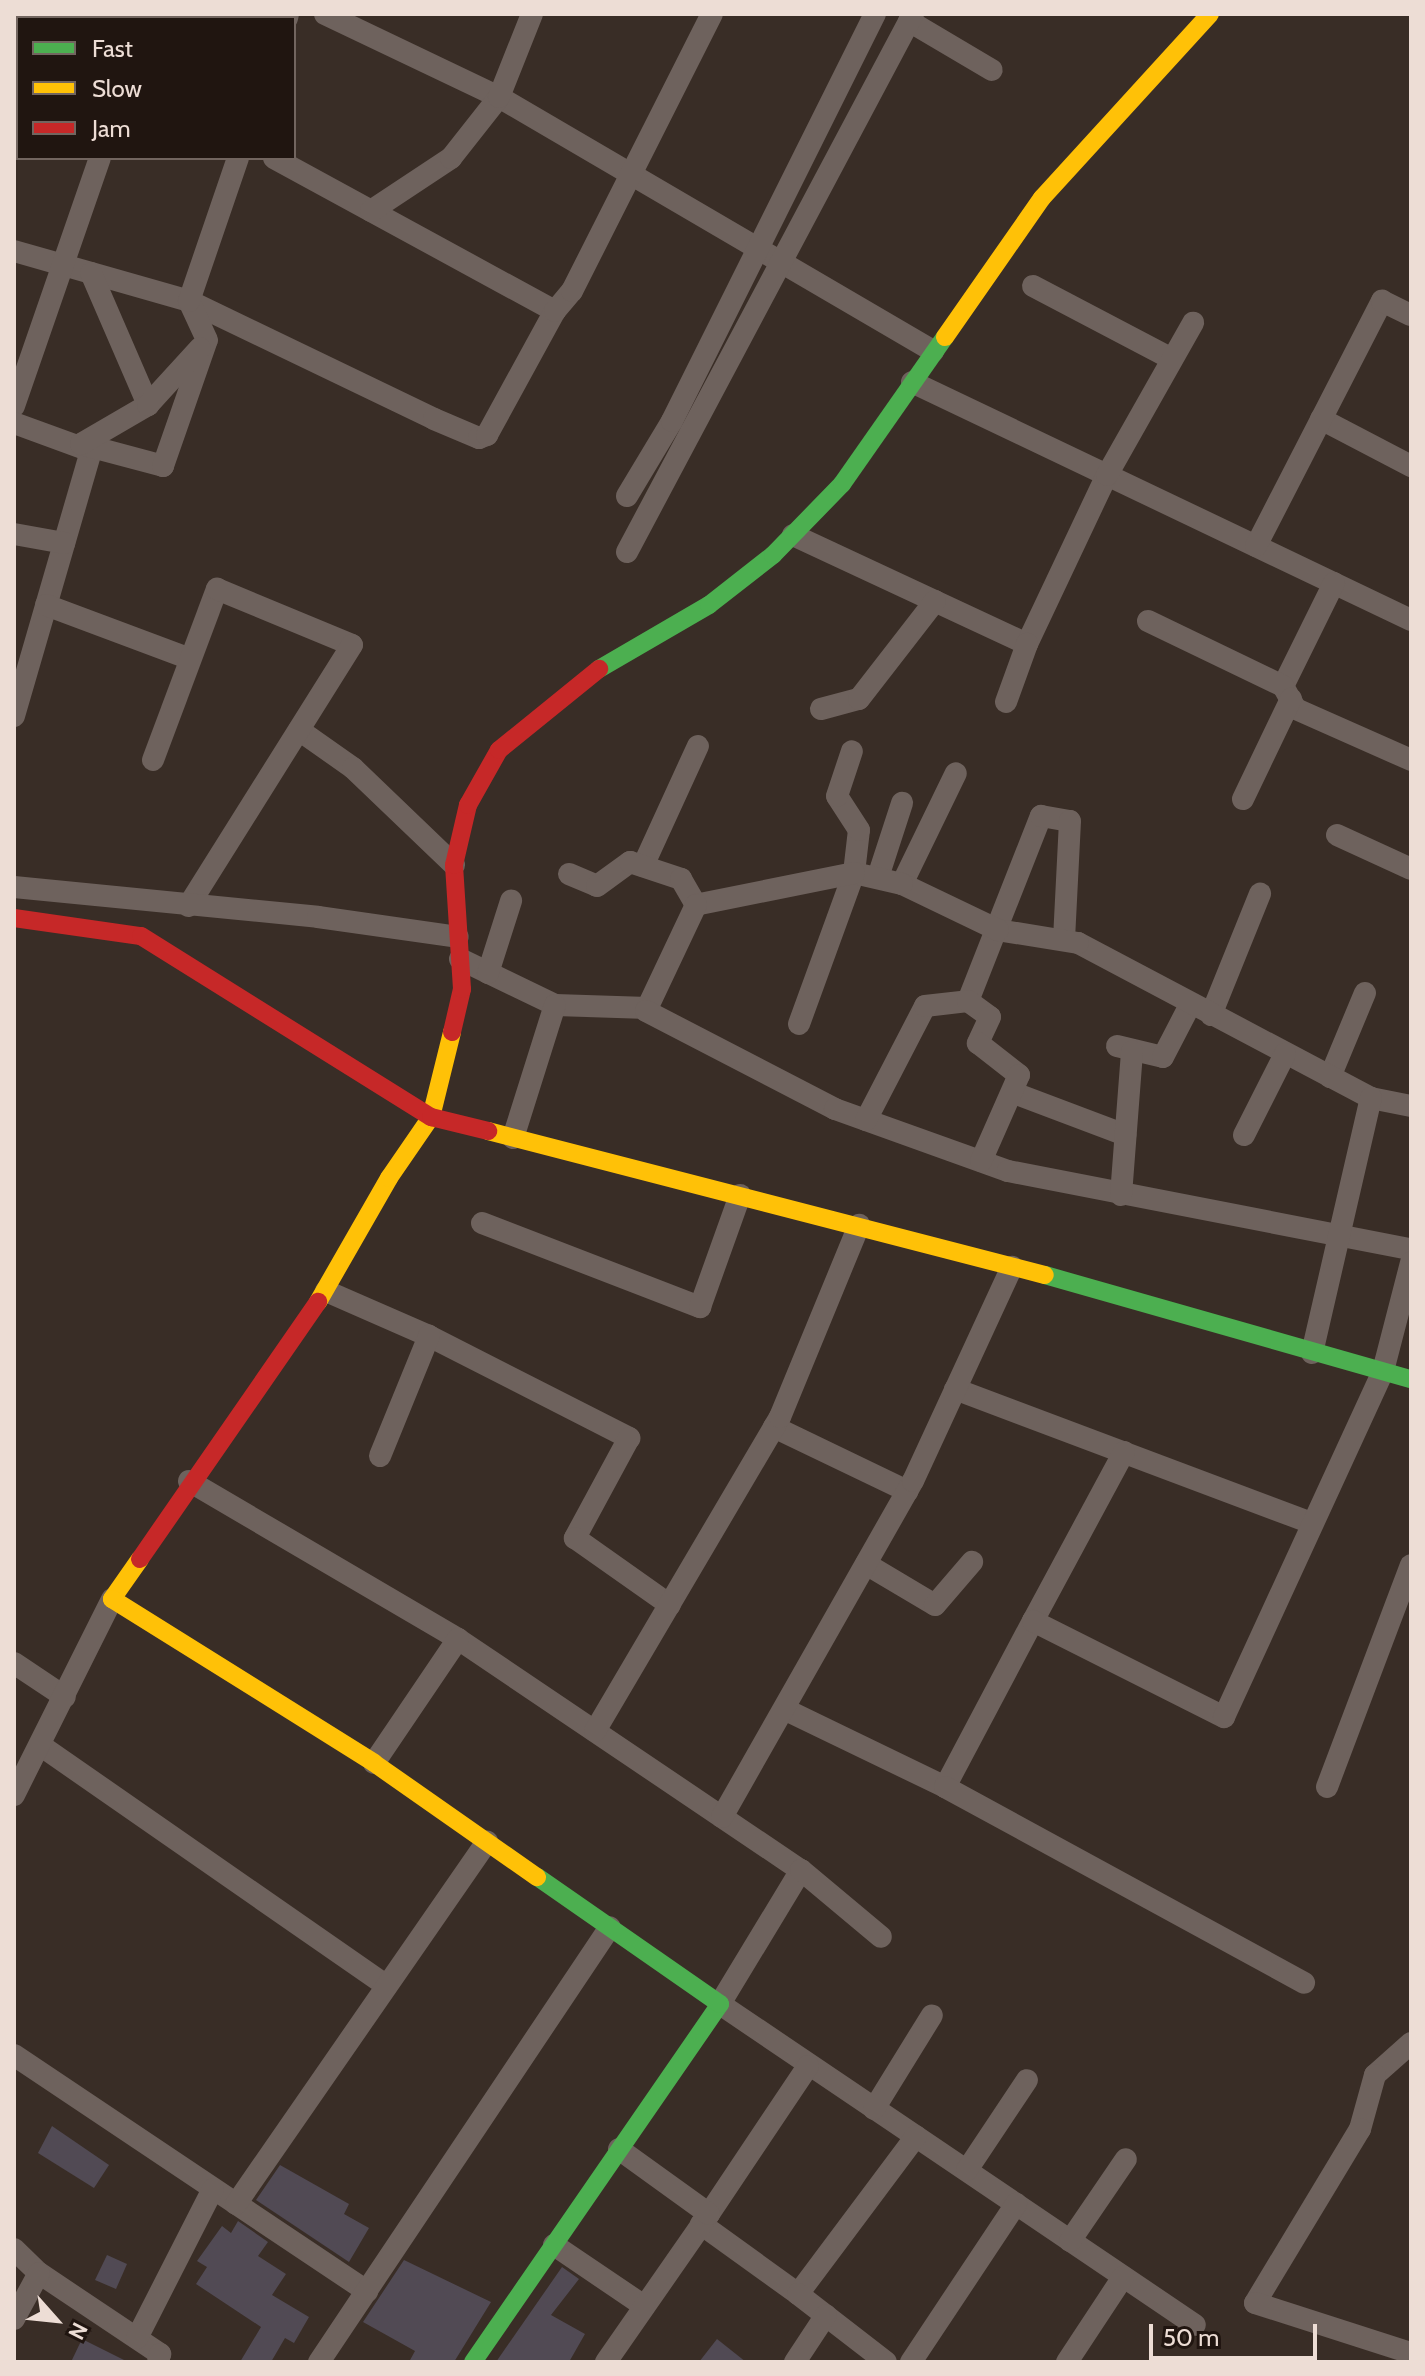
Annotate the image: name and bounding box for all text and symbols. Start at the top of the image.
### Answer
legend [16,16,296,160]
text: Fast [92,34,133,63]
text: Slow [92,74,142,103]
text: Jam [92,114,130,143]
north arrow [16,2280,96,2360]
scale bar [1153,2308,1321,2358]
text: N [62,2318,93,2344]
text: 50 m [1163,2323,1219,2352]

